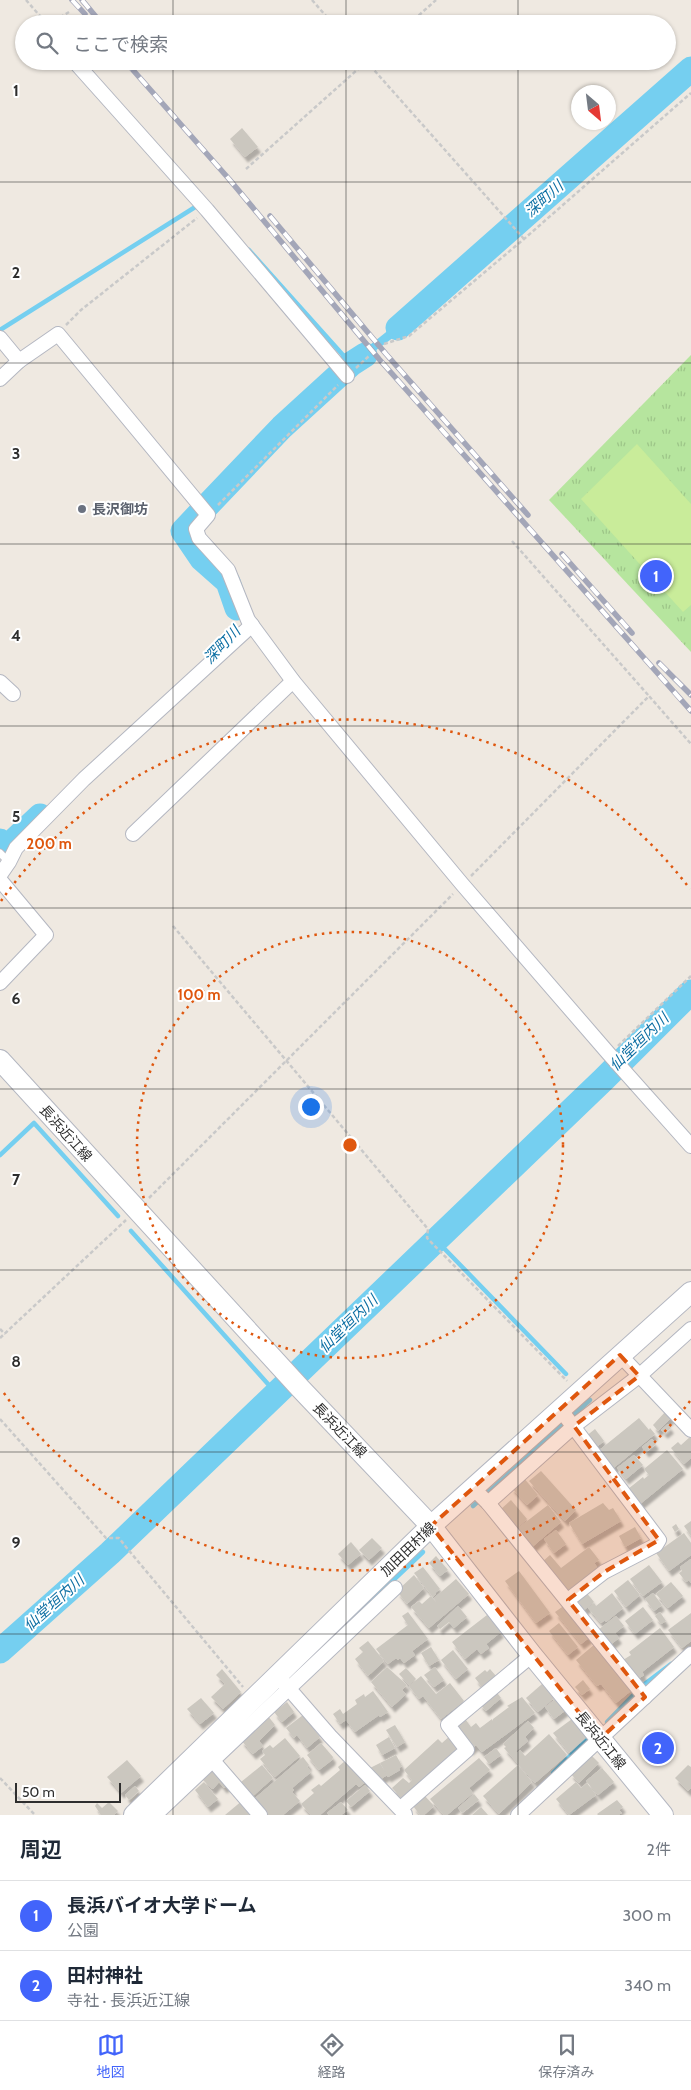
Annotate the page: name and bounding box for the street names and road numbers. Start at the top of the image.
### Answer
street label: 長浜近江線 [36,1101,96,1165]
street label: 長浜近江線 [309,1399,371,1461]
street label: 加田田村線 [377,1518,439,1580]
street label: 長浜近江線 [572,1707,630,1773]

